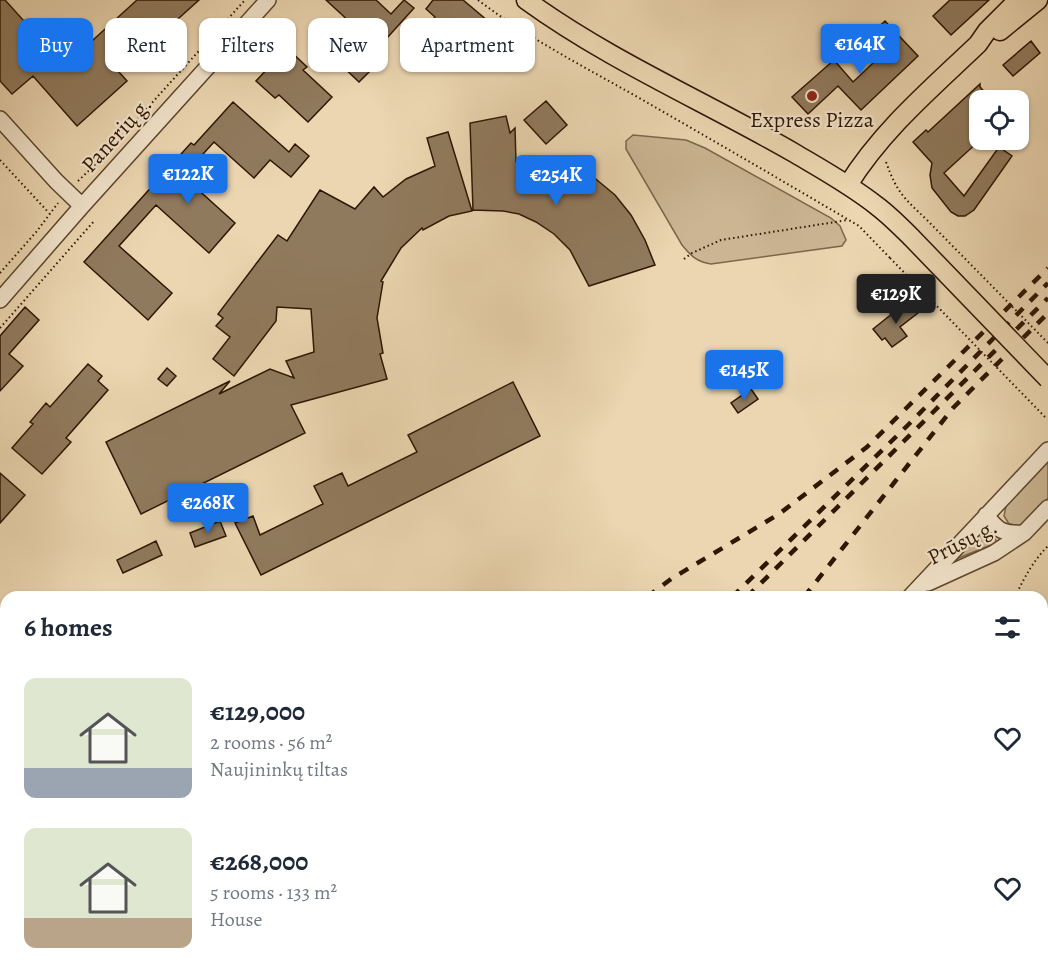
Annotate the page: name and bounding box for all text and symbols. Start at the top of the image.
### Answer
chip: Buy [18,18,93,72]
chip: Rent [105,18,187,72]
chip: Filters [199,18,296,72]
chip: New [308,18,388,72]
chip: Apartment [400,18,535,72]
pin: €164K [818,24,902,75]
text: €164K [835,30,885,57]
marker: Express Pizza [805,89,819,103]
street label: Panerių g. [75,90,159,179]
map controls [969,90,1029,150]
button: locate [969,90,1029,150]
place label: Express Pizza [750,105,875,135]
pin: €122K [146,154,230,205]
pin: €254K [514,155,598,206]
text: €122K [162,160,214,187]
text: €254K [530,161,582,188]
pin: €129K [854,274,938,325]
text: €129K [871,280,921,307]
pin: €145K [702,350,786,401]
text: €145K [719,356,769,383]
pin: €268K [166,483,250,534]
text: €268K [181,489,235,516]
street label: Prūsų g. [922,511,1003,572]
text: 6 homes [24,610,113,645]
icon: filters [991,611,1024,644]
text: €129,000 [210,694,305,729]
icon: home [72,702,144,774]
icon: heart [991,722,1024,755]
text: 2 rooms · 56 m² [210,729,332,756]
text: Naujininkų tiltas [210,756,348,783]
text: €268,000 [210,844,308,879]
icon: home [72,852,144,924]
icon: heart [991,872,1024,905]
text: 5 rooms · 133 m² [210,879,337,906]
text: House [210,906,262,933]

